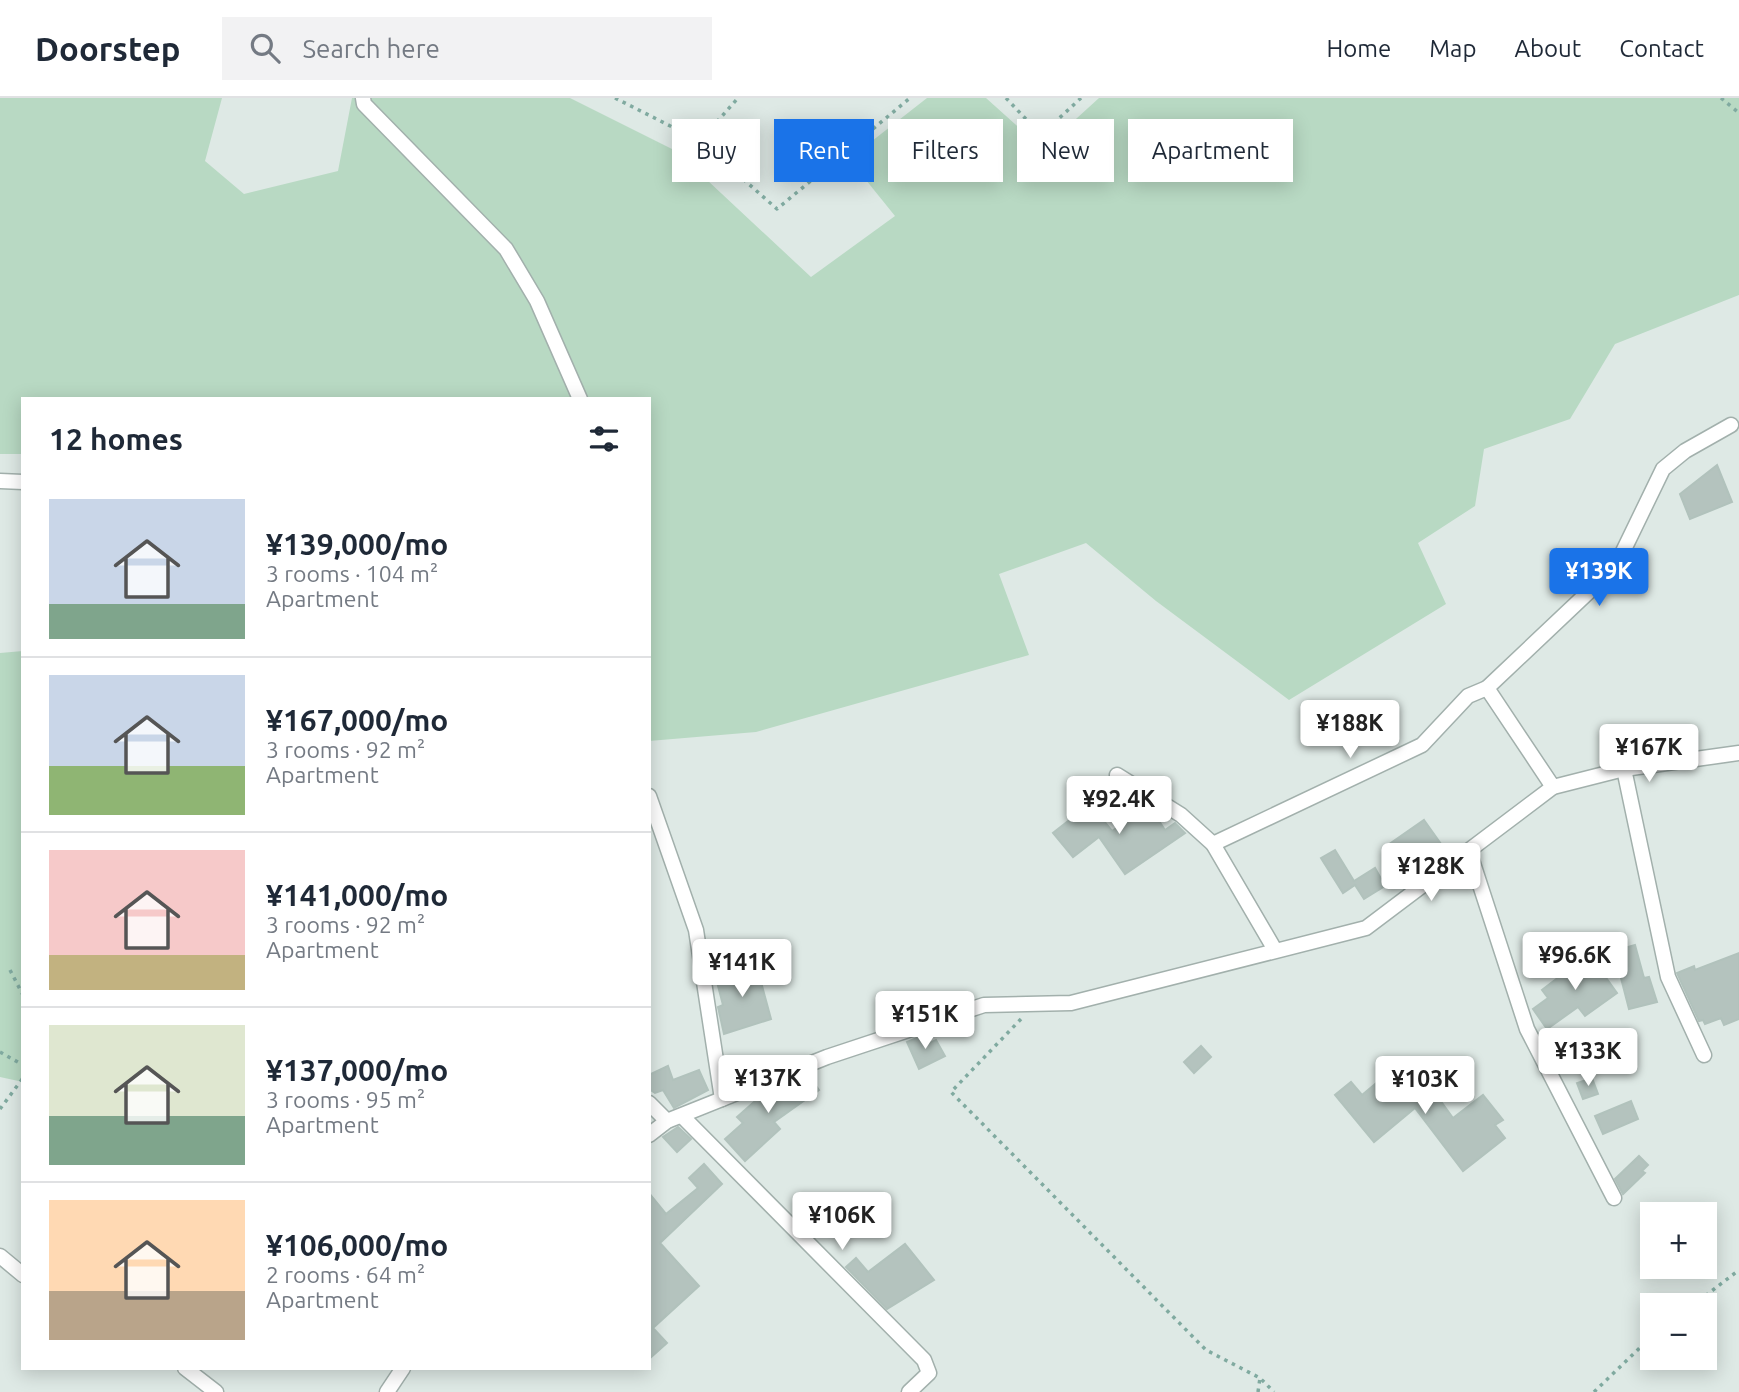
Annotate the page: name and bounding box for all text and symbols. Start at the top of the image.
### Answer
search box [222,17,712,80]
icon: search [246,29,284,67]
text: Doorstep [35,30,180,67]
text: Search here [302,34,440,63]
text: Home [1326,35,1391,62]
text: Map [1429,35,1476,62]
text: About [1514,35,1581,62]
text: Contact [1619,35,1704,62]
chip: Buy [672,119,760,182]
chip: Rent [774,119,874,182]
chip: Filters [888,119,1003,182]
chip: New [1017,119,1114,182]
chip: Apartment [1128,119,1293,182]
icon: filters [585,420,623,458]
text: 12 homes [49,422,183,456]
icon: home [105,527,189,611]
text: ¥139,000/mo [266,527,448,561]
pin: ¥139K [1550,548,1648,608]
text: ¥139K [1565,558,1633,583]
text: 3 rooms · 104 m² [266,561,438,586]
text: Apartment [266,586,379,611]
pin: ¥188K [1301,700,1399,760]
icon: home [105,703,189,787]
text: ¥167,000/mo [266,703,448,737]
text: ¥188K [1316,710,1384,735]
pin: ¥167K [1600,724,1698,784]
text: ¥167K [1615,734,1683,759]
text: 3 rooms · 92 m² [266,737,425,762]
text: Apartment [266,762,379,787]
pin: ¥92.4K [1062,776,1176,836]
text: ¥92.4K [1083,786,1155,811]
pin: ¥128K [1382,844,1480,903]
text: ¥128K [1397,853,1465,878]
icon: home [105,878,189,962]
text: ¥141,000/mo [266,878,448,912]
text: 3 rooms · 92 m² [266,912,425,937]
pin: ¥96.6K [1518,932,1632,992]
text: Apartment [266,937,379,962]
pin: ¥141K [693,940,791,999]
text: ¥96.6K [1539,942,1611,967]
text: ¥141K [708,949,776,974]
pin: ¥151K [876,992,974,1051]
text: ¥151K [891,1001,959,1026]
pin: ¥133K [1539,1028,1637,1088]
text: ¥133K [1554,1038,1622,1063]
icon: home [105,1053,189,1137]
text: ¥137,000/mo [266,1053,448,1087]
pin: ¥137K [719,1056,817,1115]
pin: ¥103K [1376,1056,1474,1116]
text: ¥137K [734,1065,802,1090]
text: ¥103K [1391,1066,1459,1091]
text: 3 rooms · 95 m² [266,1087,425,1112]
text: Apartment [266,1112,379,1137]
pin: ¥106K [793,1192,891,1252]
text: ¥106K [808,1202,876,1227]
map controls [1640,1202,1717,1370]
button: + [1640,1202,1717,1279]
icon: home [105,1228,189,1312]
text: ¥106,000/mo [266,1228,448,1262]
text: 2 rooms · 64 m² [266,1262,425,1287]
text: Apartment [266,1287,379,1312]
button: − [1640,1293,1717,1370]

